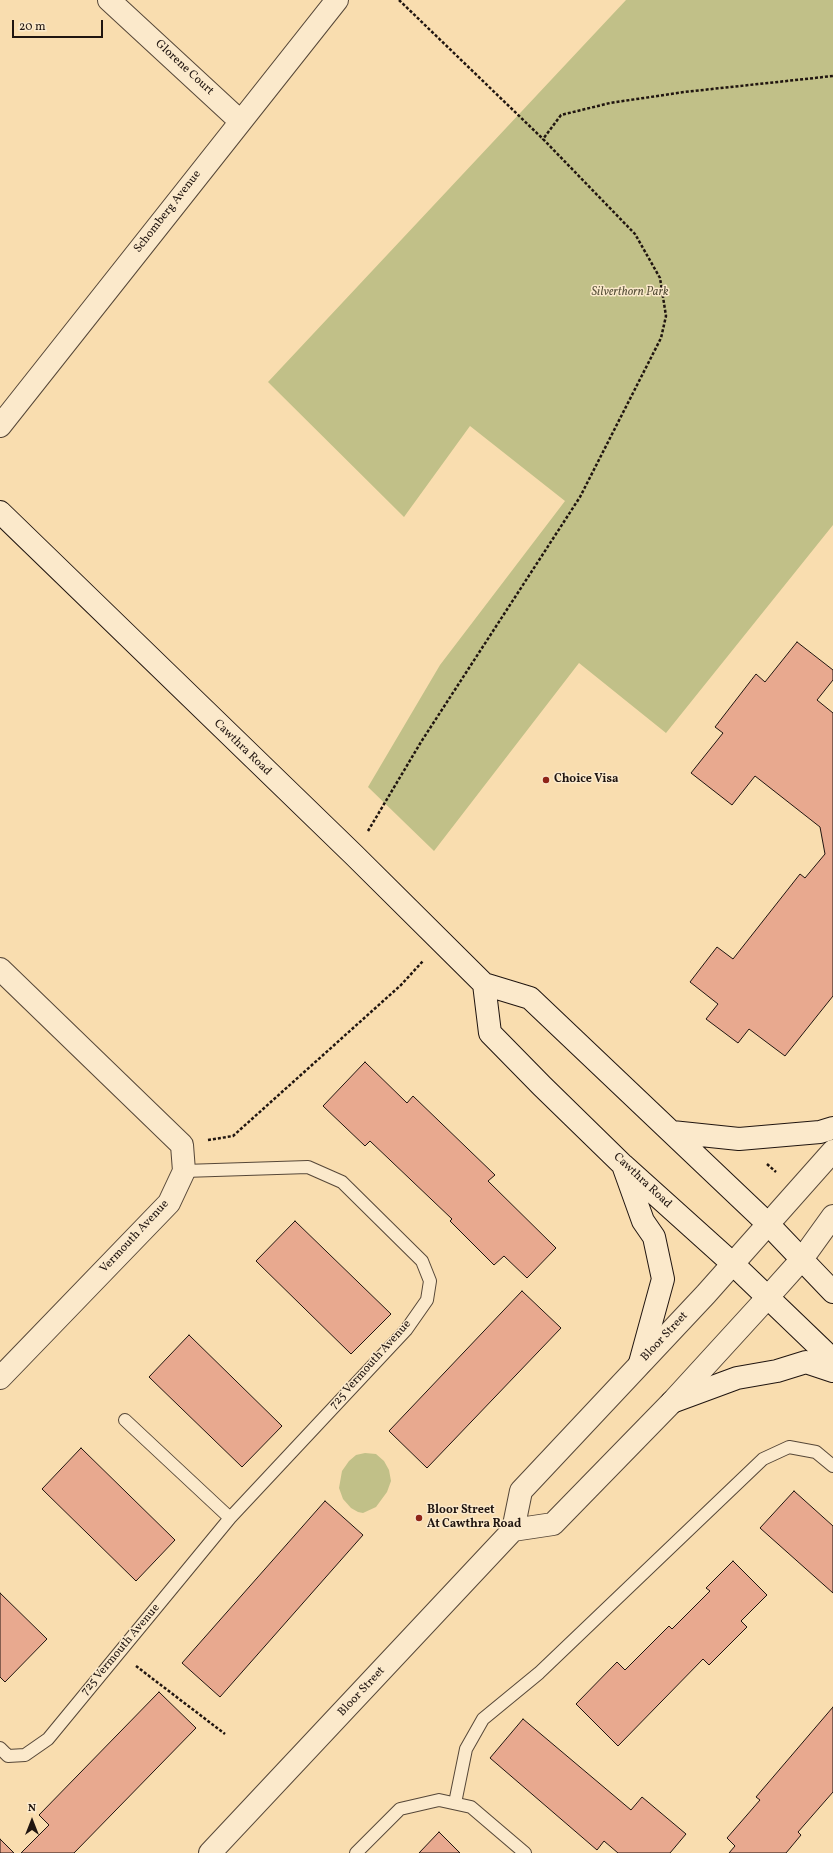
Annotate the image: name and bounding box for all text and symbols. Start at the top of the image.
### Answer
scale bar [14,12,105,38]
text: 20 m [19,19,46,35]
street label: Glorene Court [152,37,216,99]
street label: Schomberg Avenue [131,168,205,256]
park label: Silverthorn Park [591,286,669,300]
street label: Cawthra Road [210,717,274,779]
place label: Choice Visa [554,773,618,787]
marker: Choice Visa [541,775,551,785]
street label: Cawthra Road [610,1150,674,1212]
street label: Vermouth Avenue [97,1197,173,1277]
street label: Bloor Street [638,1309,692,1365]
street label: 725 Vermouth Avenue [327,1318,415,1412]
place label: Bloor Street At Cawthra Road [427,1504,521,1532]
marker: Bloor Street At Cawthra Road [414,1513,424,1523]
street label: 725 Vermouth Avenue [79,1601,163,1699]
street label: Bloor Street [335,1664,389,1720]
north arrow [12,1801,52,1841]
text: N [28,1801,36,1816]

